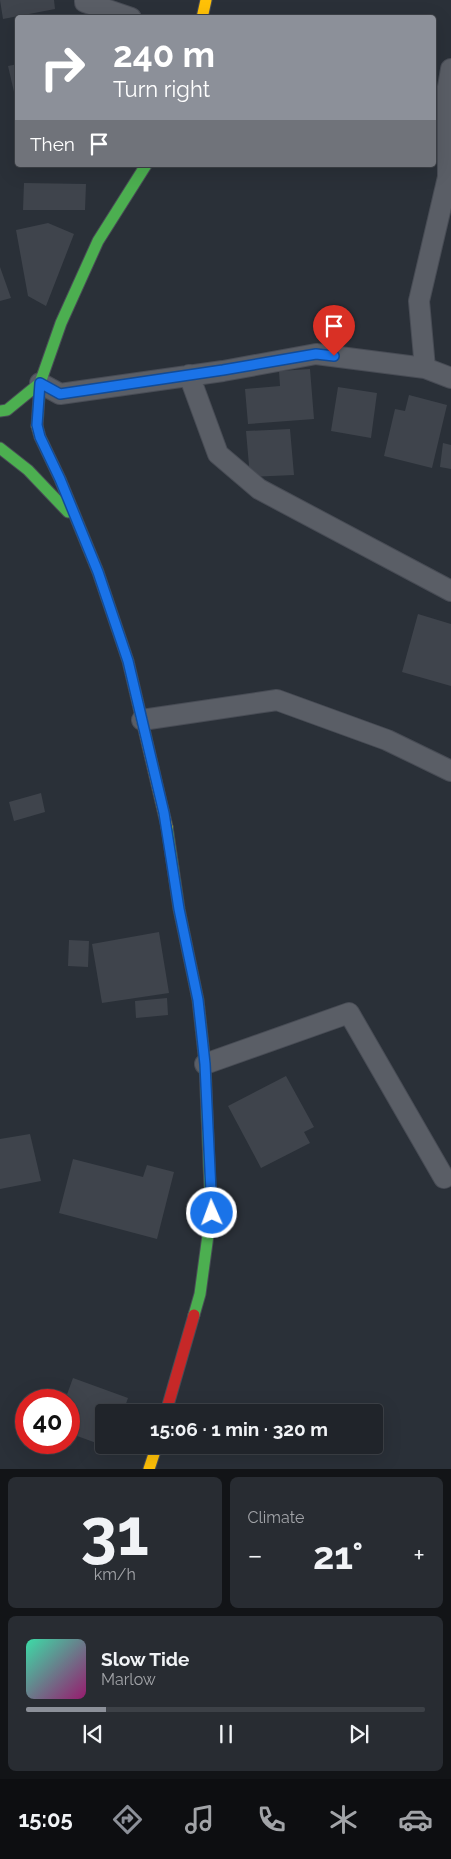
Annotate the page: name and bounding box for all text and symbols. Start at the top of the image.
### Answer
text: 240 m [113,34,215,75]
icon: right [30,35,95,100]
text: Turn right [113,76,210,102]
icon: arrive [85,130,113,158]
text: Then [30,133,75,155]
pin [313,305,355,356]
icon: arrive [320,312,348,340]
position arrow [185,1186,237,1238]
speed limit sign: 40 [15,1389,80,1454]
text: 15:06 · 1 min · 320 m [150,1418,328,1440]
text: 31 [81,1494,149,1570]
text: Climate [248,1508,304,1527]
text: 21° [313,1533,363,1578]
text: − [248,1539,263,1572]
text: + [413,1539,425,1572]
text: km/h [94,1565,136,1584]
text: Slow Tide [101,1648,190,1670]
text: Marlow [101,1670,156,1689]
icon: previous [79,1720,107,1748]
icon: pause [212,1720,240,1748]
icon: next [345,1720,373,1748]
icon: directions [110,1802,145,1837]
icon: music [182,1802,217,1837]
icon: phone [254,1802,289,1837]
icon: climate [326,1802,361,1837]
icon: car [398,1802,433,1837]
text: 15:05 [18,1806,73,1832]

